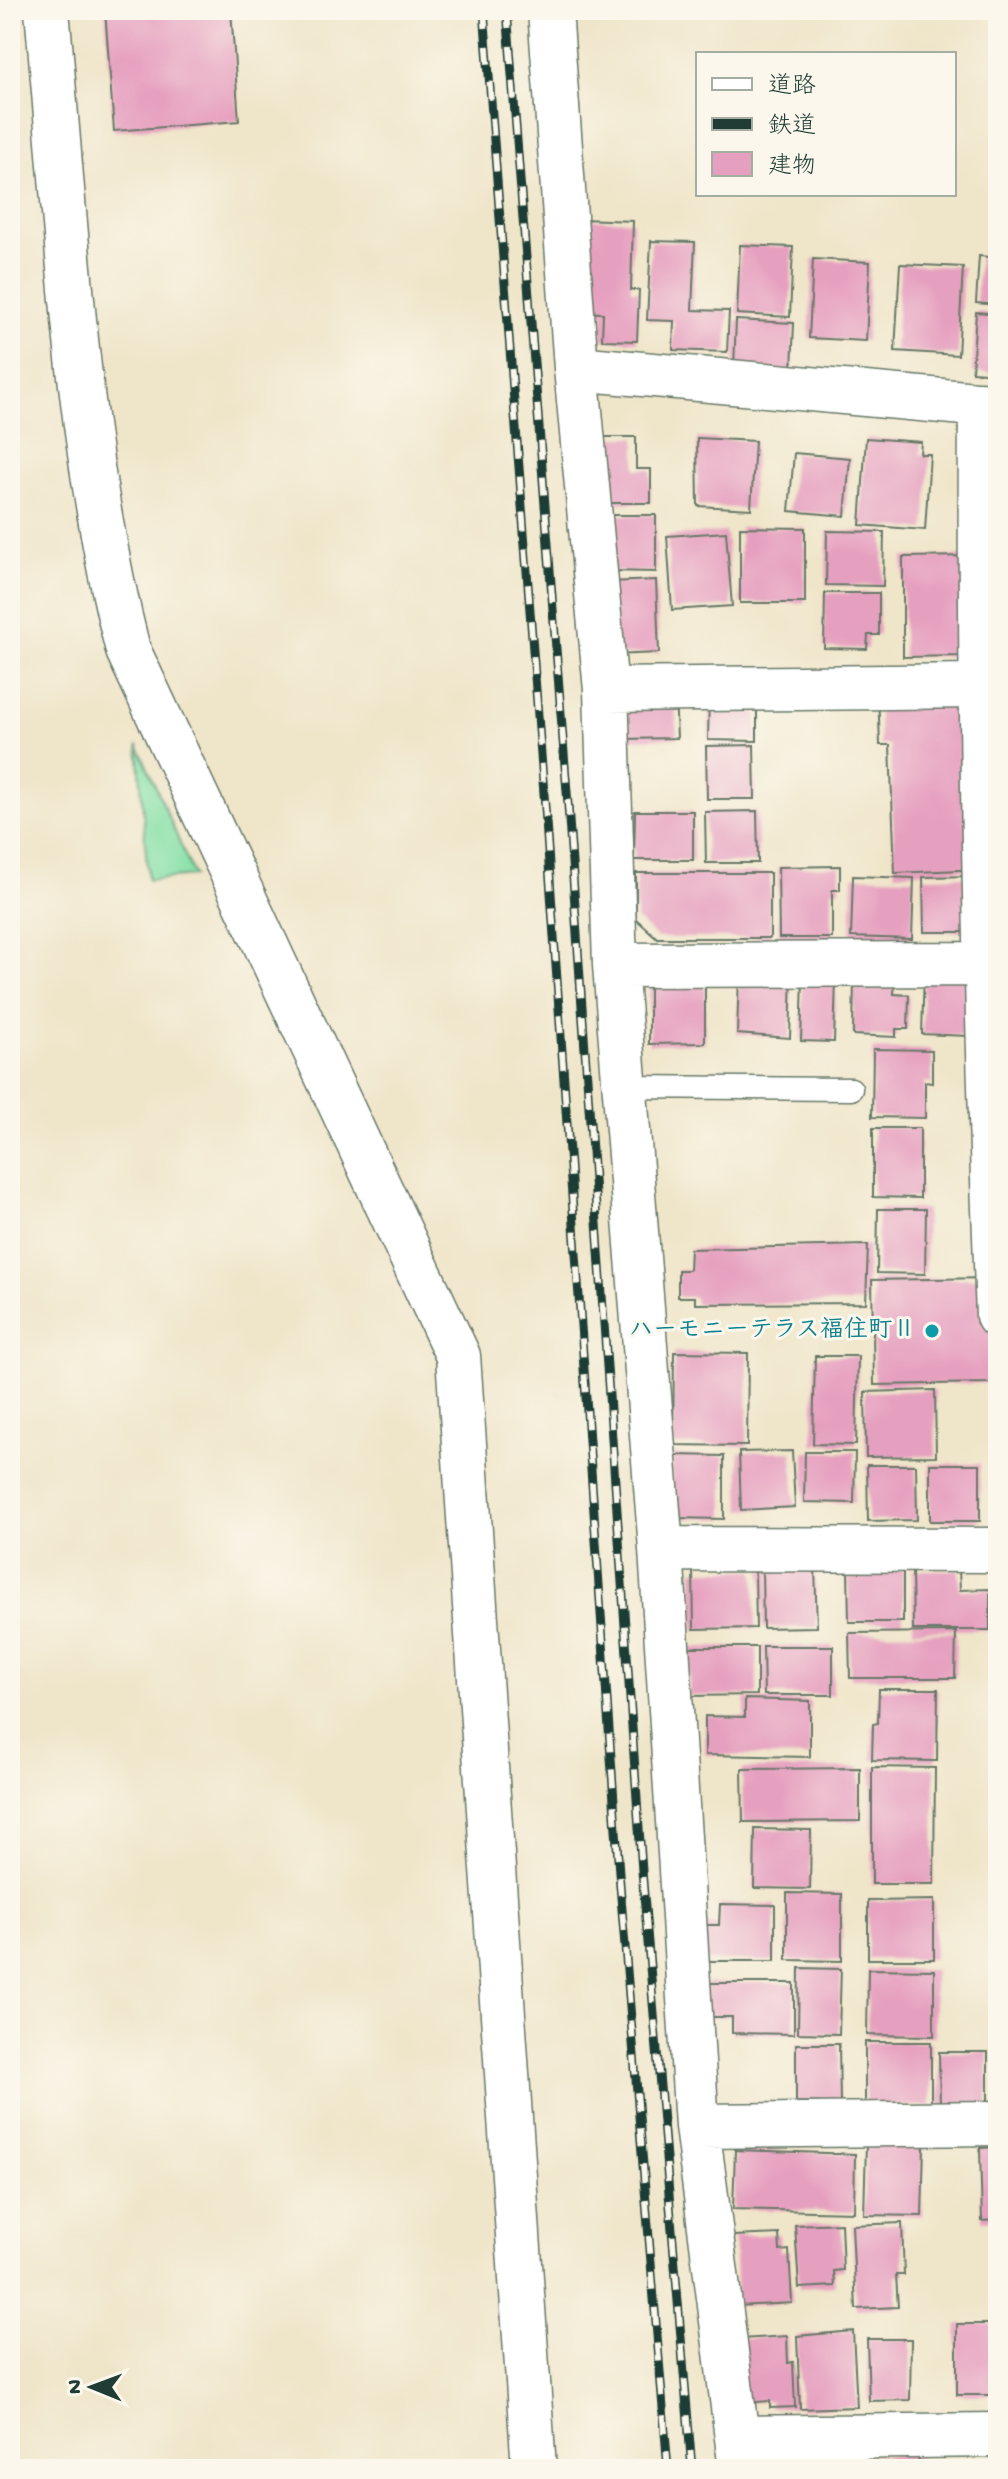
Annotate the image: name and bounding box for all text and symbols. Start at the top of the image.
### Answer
legend [696,52,956,196]
text: 道路 [768,72,816,102]
text: 鉄道 [768,112,816,142]
text: 建物 [768,152,816,182]
place label: ハーモニーテラス福住町Ⅱ [629,1316,916,1346]
marker: ハーモニーテラス福住町Ⅱ [923,1322,941,1340]
north arrow [52,2347,132,2427]
text: N [63,2379,89,2394]

